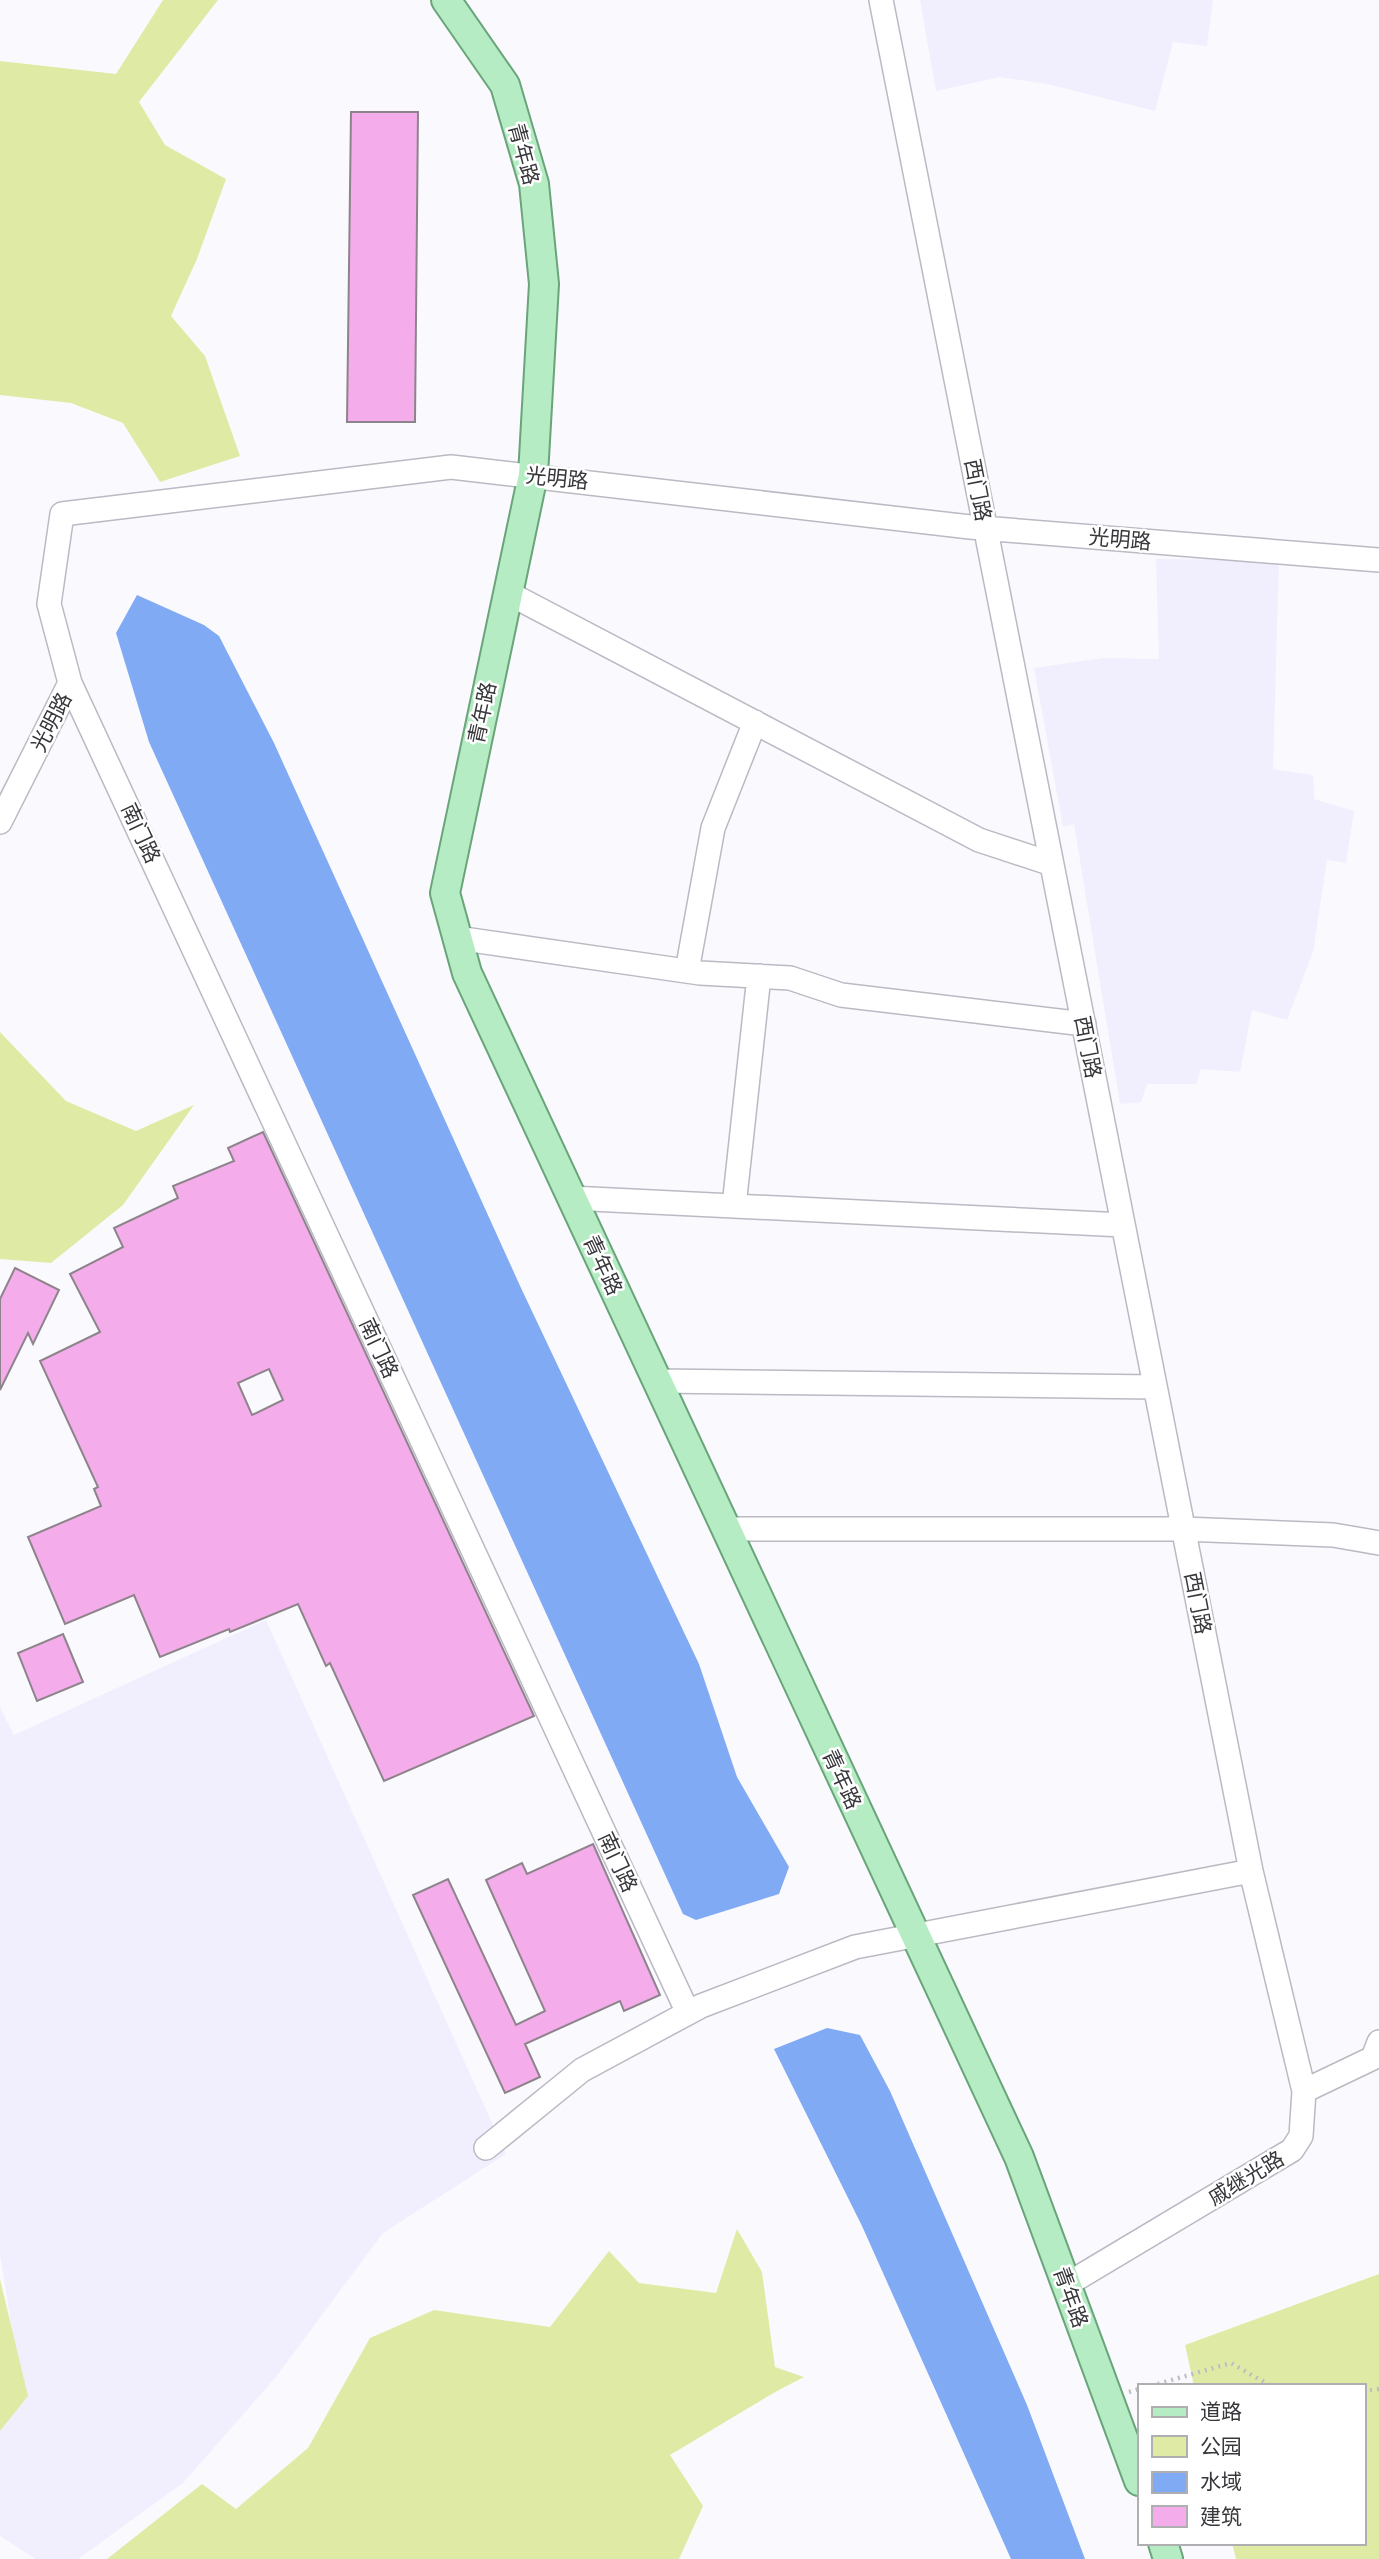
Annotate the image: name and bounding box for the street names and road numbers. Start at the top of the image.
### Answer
street label: 青年路 [502,120,546,188]
street label: 西门路 [958,456,998,524]
street label: 光明路 [524,460,590,496]
street label: 光明路 [1087,522,1153,556]
street label: 青年路 [461,679,503,747]
street label: 光明路 [24,687,78,757]
street label: 南门路 [115,798,167,868]
street label: 西门路 [1068,1013,1108,1081]
street label: 青年路 [577,1230,629,1300]
street label: 南门路 [353,1313,405,1383]
street label: 西门路 [1178,1569,1218,1637]
street label: 青年路 [816,1744,868,1814]
street label: 南门路 [592,1827,644,1897]
street label: 戚继光路 [1203,2144,1289,2212]
street label: 青年路 [1047,2262,1095,2332]

